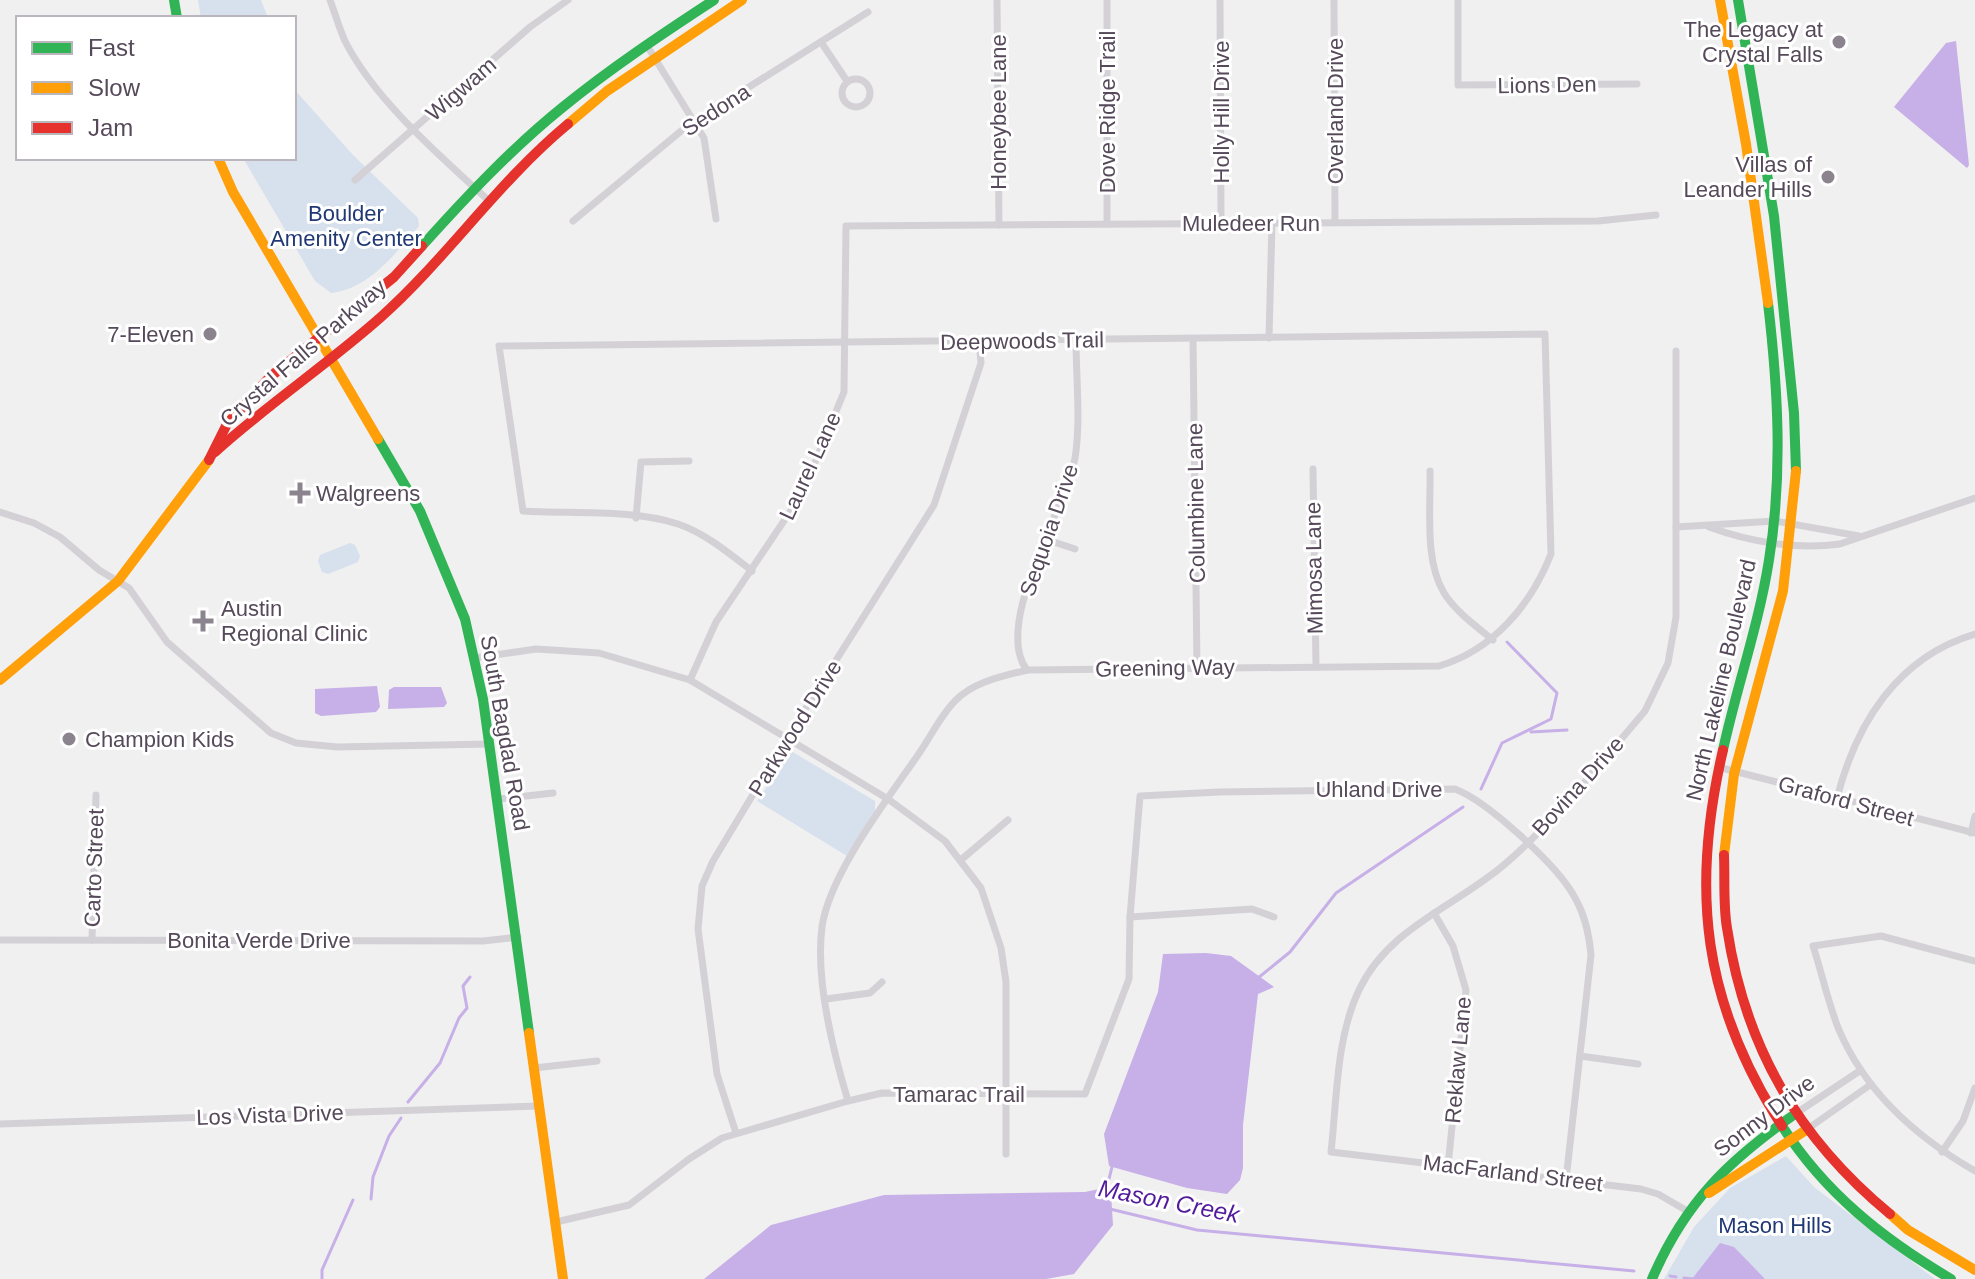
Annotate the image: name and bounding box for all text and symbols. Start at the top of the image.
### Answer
legend [16,16,296,160]
place label: The Legacy at Crystal Falls [1684,17,1823,67]
street label: Dove Ridge Trail [1095,31,1120,193]
marker: The Legacy at Crystal Falls [1830,33,1848,51]
text: Fast [88,34,135,61]
street label: Honeybee Lane [986,34,1011,190]
street label: Overland Drive [1323,38,1348,184]
street label: Holly Hill Drive [1209,40,1234,184]
street label: Wigwam [421,52,501,126]
street label: Lions Den [1497,72,1597,98]
text: Slow [88,74,141,101]
street label: Sedona [677,78,755,141]
text: Jam [88,114,133,141]
place label: Villas of Leander Hills [1684,152,1813,202]
marker: Villas of Leander Hills [1819,168,1837,186]
park label: Boulder Amenity Center [270,201,422,251]
street label: Muledeer Run [1182,211,1320,236]
street label: Crystal Falls Parkway [215,274,391,432]
place label: 7-Eleven [107,322,194,347]
marker: 7-Eleven [201,325,219,343]
street label: Deepwoods Trail [940,327,1104,355]
street label: Laurel Lane [774,408,846,524]
street label: Columbine Lane [1182,423,1210,583]
street label: Sequoia Drive [1015,461,1083,599]
place label: Walgreens [316,481,420,506]
marker: Walgreens [291,484,309,502]
street label: Mimosa Lane [1300,502,1328,634]
street label: North Lakeline Boulevard [1681,557,1761,803]
place label: Austin Regional Clinic [221,596,368,646]
marker: Austin Regional Clinic [192,610,214,632]
street label: South Bagdad Road [475,633,535,833]
street label: Greening Way [1095,654,1235,682]
street label: Parkwood Drive [743,656,847,800]
place label: Champion Kids [85,727,234,752]
marker: Champion Kids [60,730,78,748]
street label: Bovina Drive [1527,731,1629,841]
street label: Graford Street [1775,771,1917,831]
street label: Uhland Drive [1315,777,1443,802]
street label: Carto Street [79,808,109,928]
street label: Bonita Verde Drive [167,928,351,953]
street label: Reklaw Lane [1440,996,1476,1124]
street label: Sonny Drive [1709,1070,1819,1162]
street label: Tamarac Trail [893,1082,1025,1107]
street label: Los Vista Drive [196,1100,344,1130]
street label: MacFarland Street [1422,1150,1604,1196]
water label: Mason Creek [1096,1174,1244,1228]
park label: Mason Hills [1718,1213,1832,1238]

